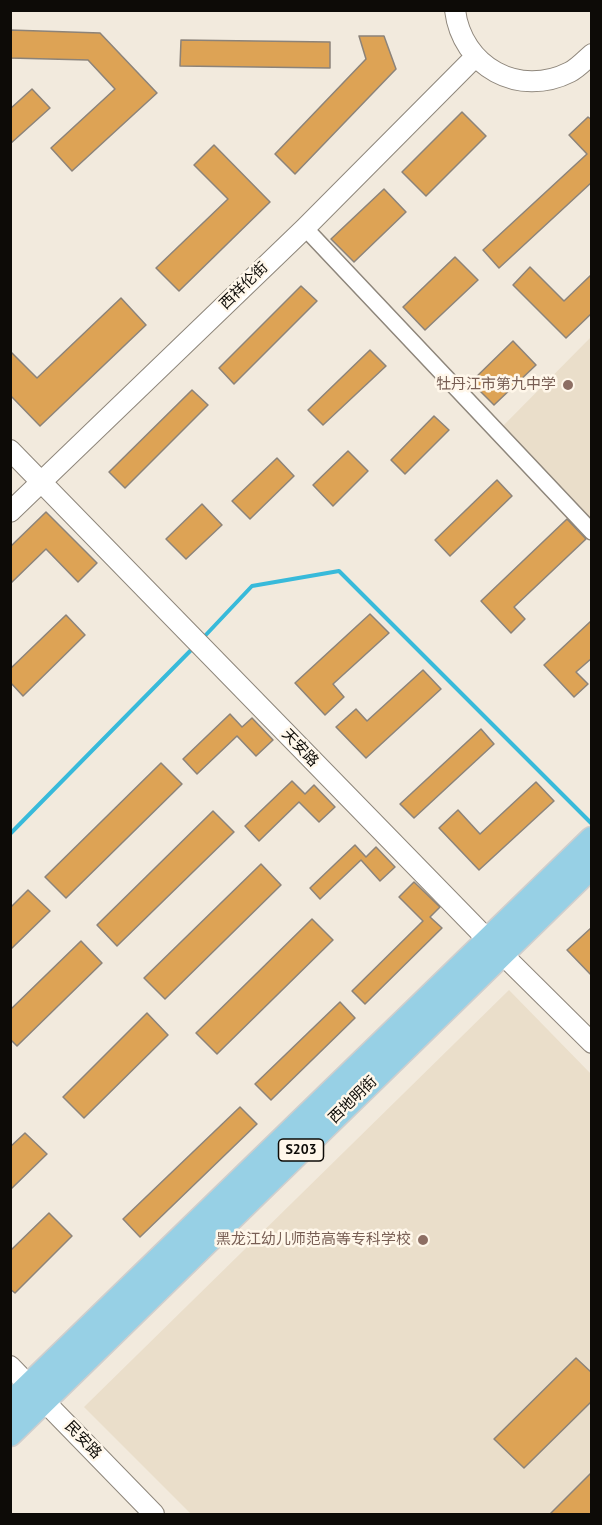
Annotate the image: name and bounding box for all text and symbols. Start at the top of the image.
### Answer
street label: 西祥伦街 [216,259,272,313]
place label: 牡丹江市第九中学 [436,376,556,394]
marker: 牡丹江市第九中学 [561,378,575,392]
street label: 天安路 [278,726,322,770]
street label: 西地明街 [325,1073,381,1127]
road number: S203 [278,1139,324,1161]
place label: 黑龙江幼儿师范高等专科学校 [216,1231,411,1249]
marker: 黑龙江幼儿师范高等专科学校 [416,1233,430,1247]
street label: 民安路 [61,1418,105,1462]

